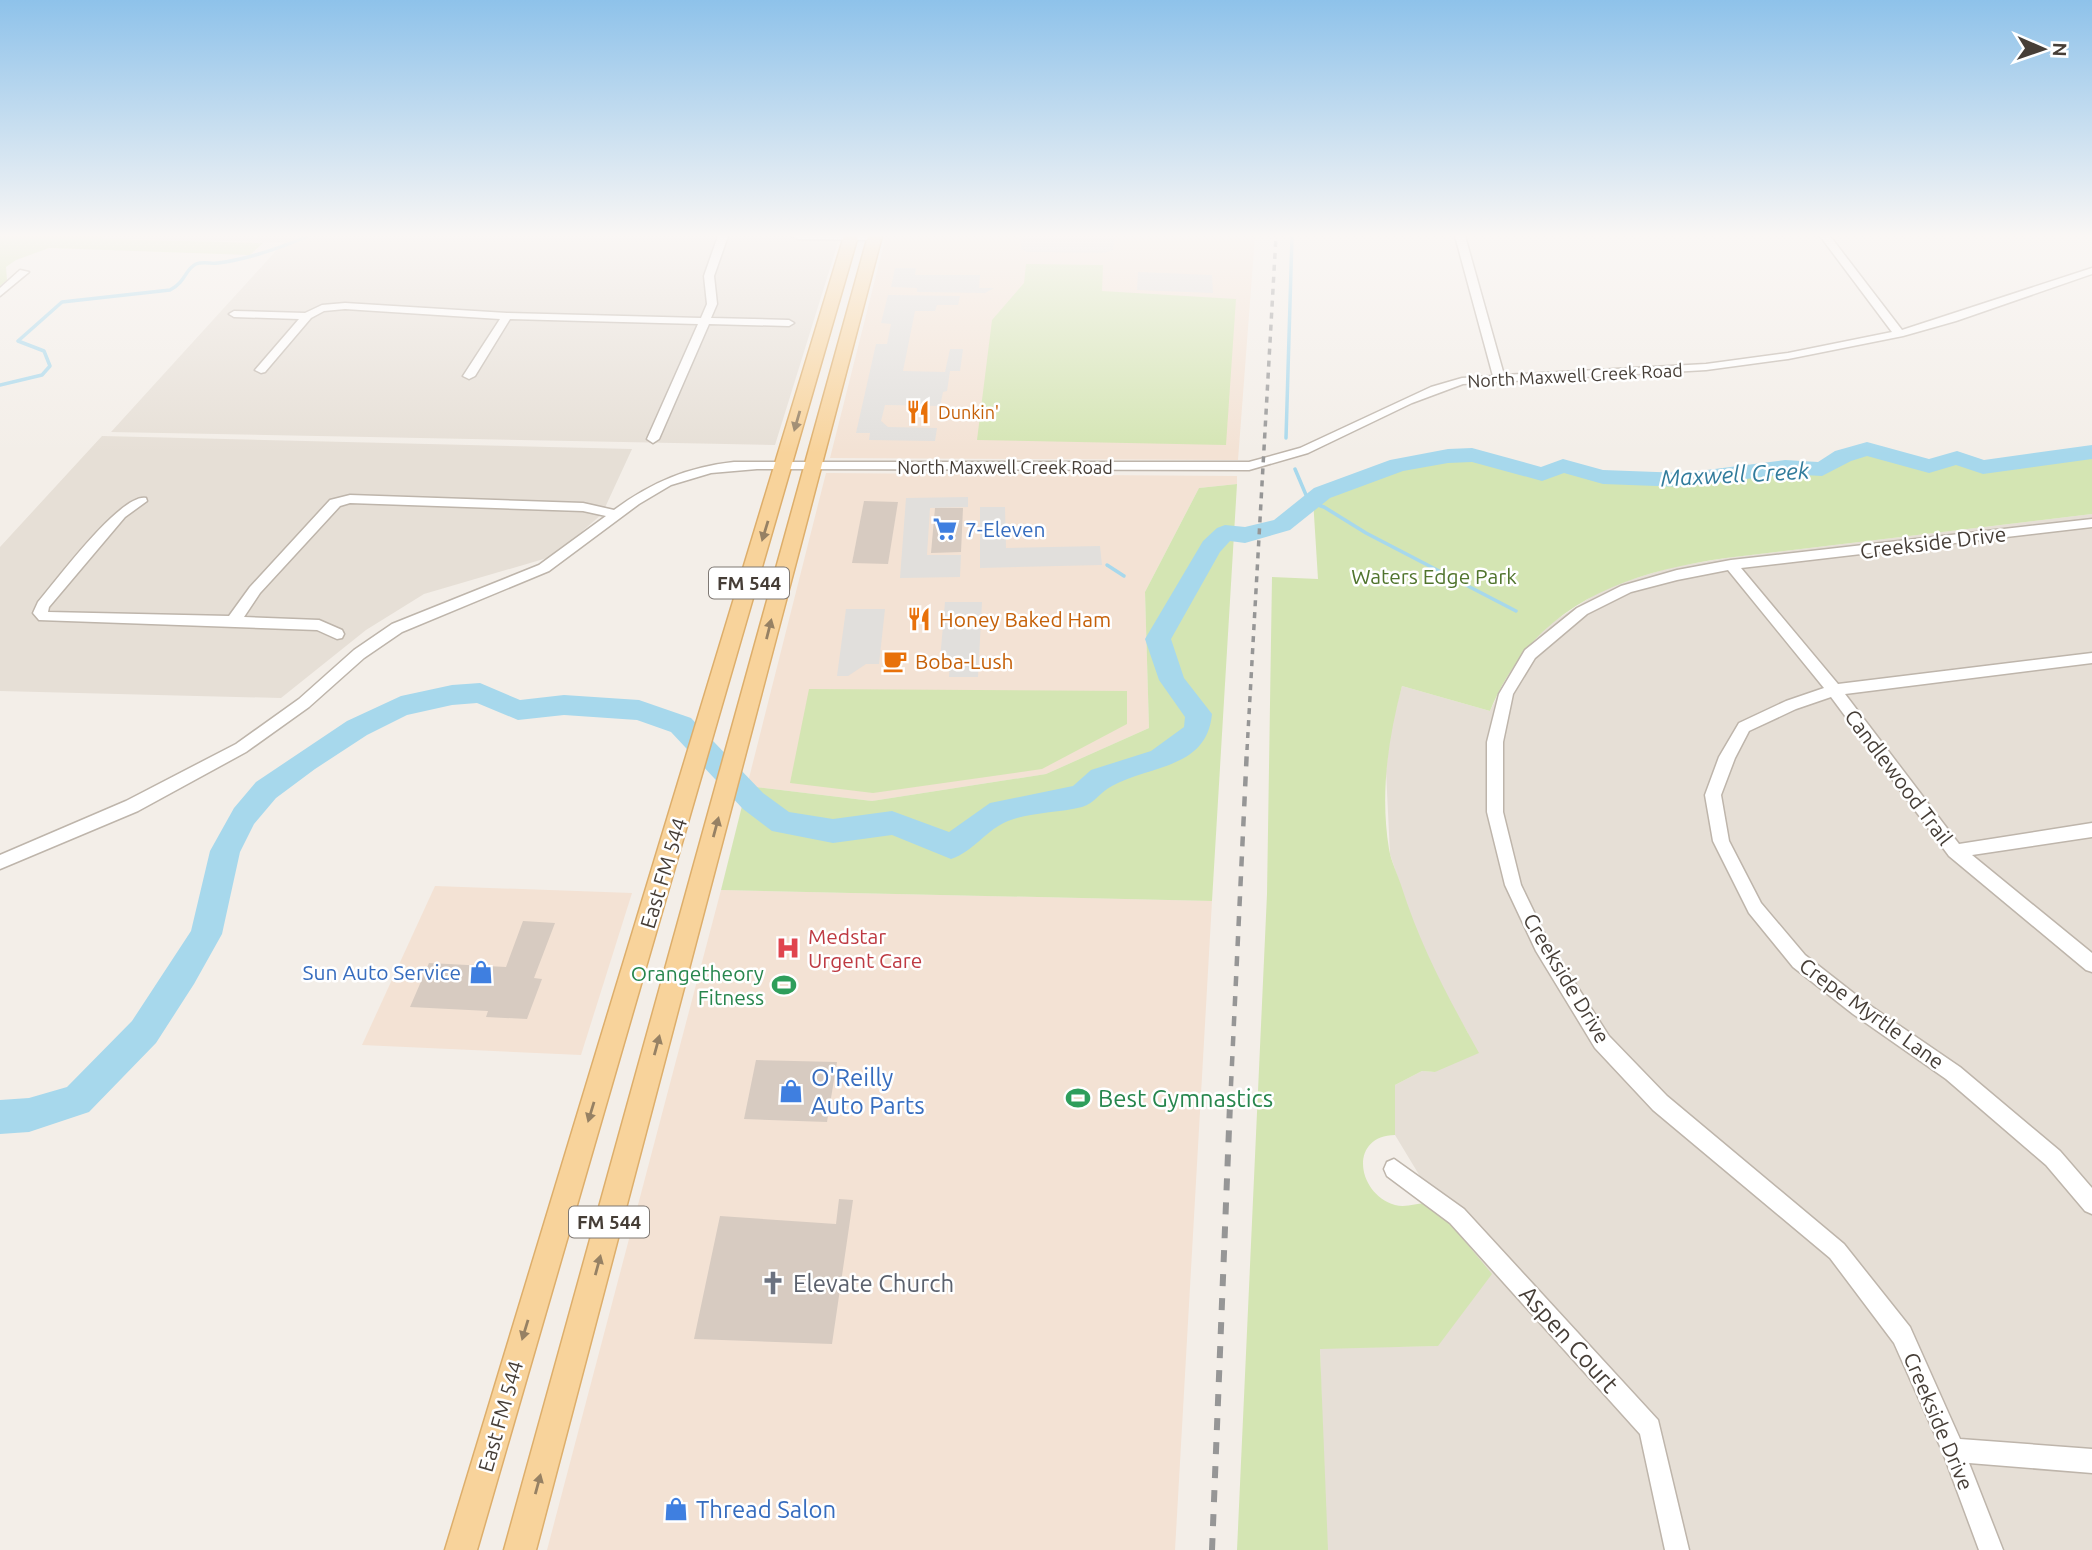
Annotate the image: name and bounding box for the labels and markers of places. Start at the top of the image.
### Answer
restaurant icon: Dunkin' [904,398,932,426]
place label: Dunkin' [938,402,999,422]
supermarket icon: 7-Eleven [931,515,959,543]
place label: 7-Eleven [965,517,1046,541]
restaurant icon: Honey Baked Ham [905,605,933,633]
place label: Honey Baked Ham [939,607,1111,631]
cafe icon: Boba-Lush [881,647,909,675]
place label: Boba-Lush [915,649,1014,673]
place label: Medstar Urgent Care [808,924,922,972]
hospital icon: Medstar Urgent Care [774,934,802,962]
shop icon: Sun Auto Service [467,958,495,986]
place label: Sun Auto Service [303,960,461,984]
place label: Orangetheory Fitness [631,961,764,1009]
sports icon: Orangetheory Fitness [770,971,798,999]
place label: O'Reilly Auto Parts [811,1064,925,1119]
shop icon: O'Reilly Auto Parts [777,1077,805,1105]
sports icon: Best Gymnastics [1064,1084,1092,1112]
place label: Best Gymnastics [1098,1085,1273,1112]
church icon: Elevate Church [759,1269,787,1297]
place label: Elevate Church [793,1270,954,1297]
shop icon: Thread Salon [662,1495,690,1523]
place label: Thread Salon [696,1496,836,1523]

